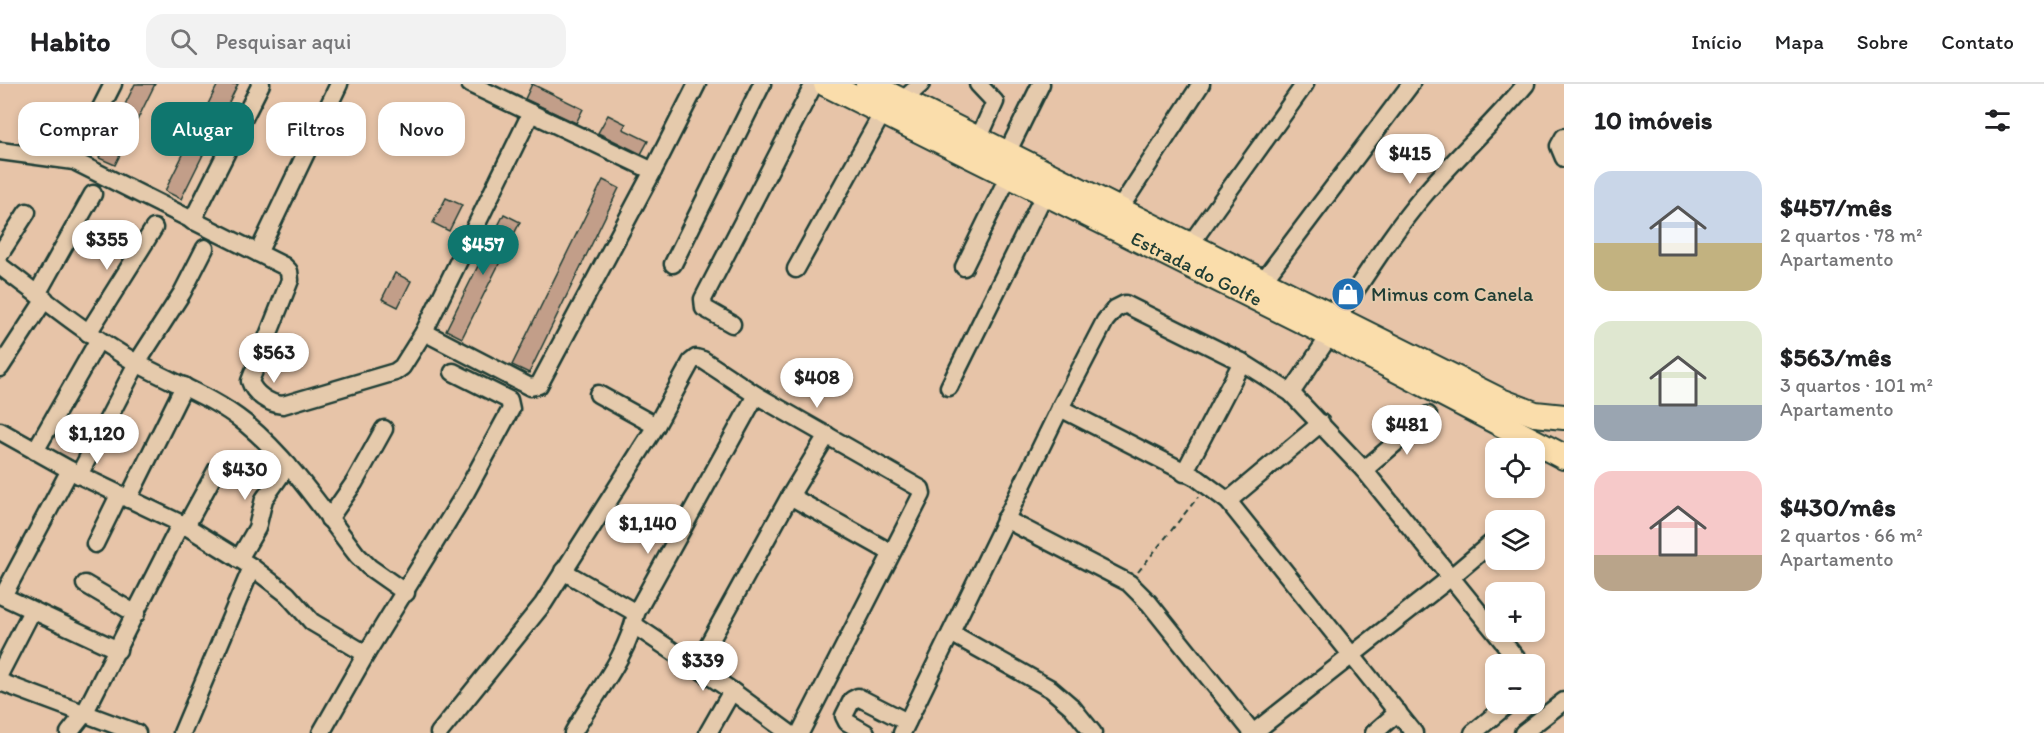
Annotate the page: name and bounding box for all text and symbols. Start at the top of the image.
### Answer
search box [146,14,566,68]
text: Habito [30,24,110,58]
icon: search [167,25,200,58]
text: Pesquisar aqui [215,28,351,55]
text: Início [1691,29,1742,54]
text: Mapa [1775,29,1824,54]
text: Sobre [1857,29,1908,54]
text: Contato [1941,29,2014,54]
chip: Comprar [18,102,139,156]
chip: Alugar [151,102,254,156]
chip: Filtros [266,102,366,156]
chip: Novo [378,102,465,156]
text: 10 imóveis [1594,104,1712,136]
icon: filters [1981,104,2014,137]
pin: $415 [1374,134,1446,185]
text: $415 [1389,141,1431,165]
text: $457/mês [1780,191,1892,223]
icon: home [1642,195,1714,267]
pin: $355 [71,220,143,271]
text: 2 quartos · 78 m² [1780,223,1923,247]
pin: $457 [447,225,519,276]
street label: Estrada do Golfe [1127,226,1266,311]
text: $355 [86,227,128,251]
text: $457 [462,232,504,256]
text: Apartamento [1780,247,1894,271]
shop icon: Mimus com Canela [1330,276,1366,312]
place label: Mimus com Canela [1371,282,1534,306]
pin: $563 [238,333,310,384]
text: $563 [253,340,295,364]
text: $563/mês [1780,341,1892,373]
icon: home [1642,345,1714,417]
pin: $408 [781,358,853,409]
text: $408 [794,365,840,389]
text: 3 quartos · 101 m² [1780,373,1933,397]
text: Apartamento [1780,397,1894,421]
pin: $481 [1371,405,1443,456]
text: $481 [1386,412,1428,436]
pin: $1,120 [48,414,146,465]
text: $1,120 [69,421,125,445]
map controls [1485,438,1545,714]
button: locate [1485,438,1545,498]
pin: $430 [209,450,281,501]
text: $430 [222,457,268,481]
text: $430/mês [1780,491,1896,523]
icon: home [1642,495,1714,567]
pin: $1,140 [599,504,697,555]
button: layers [1485,510,1545,570]
text: $1,140 [619,511,677,535]
text: 2 quartos · 66 m² [1780,523,1923,547]
text: Apartamento [1780,547,1894,571]
button: + [1485,582,1545,642]
pin: $339 [667,641,739,692]
text: $339 [682,648,724,672]
button: − [1485,654,1545,714]

